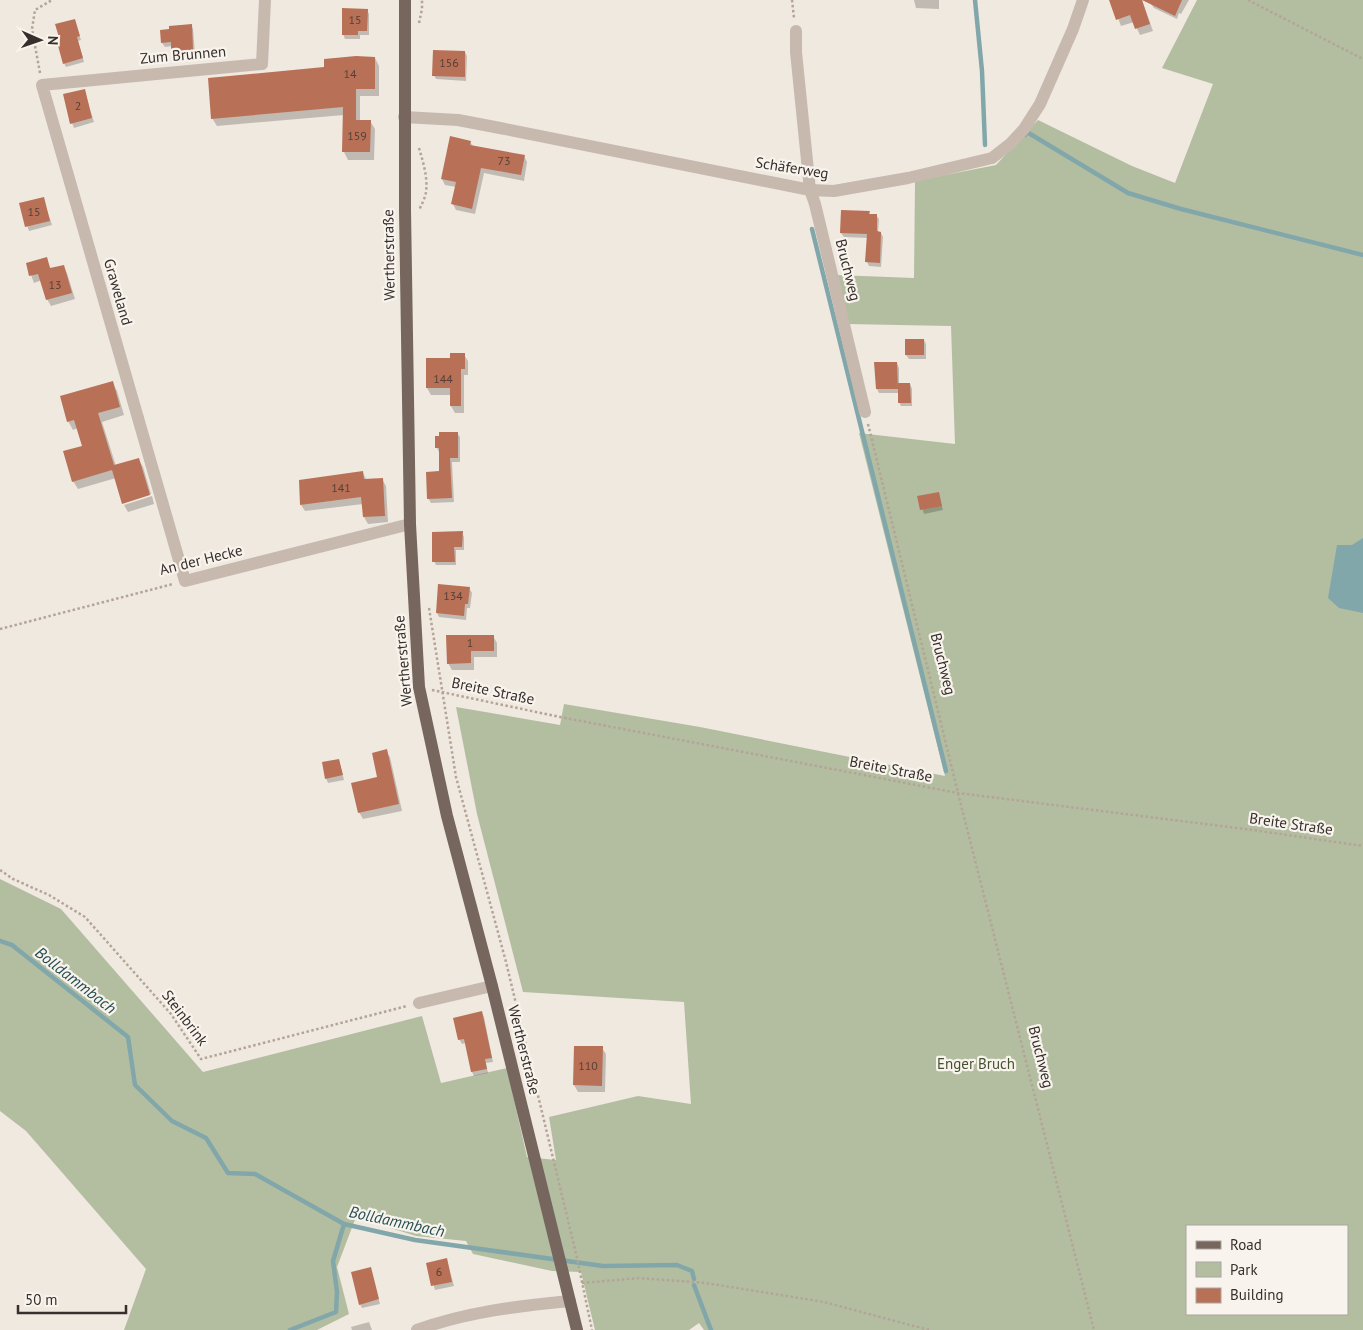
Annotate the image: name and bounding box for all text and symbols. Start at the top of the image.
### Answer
house number: 15 [348,12,362,27]
north arrow [15,15,65,65]
text: N [44,36,62,45]
street label: Zum Brunnen [139,41,227,68]
house number: 156 [439,55,459,70]
house number: 14 [343,66,357,81]
house number: 2 [75,98,81,113]
house number: 159 [347,128,367,143]
street label: Schäferweg [754,152,830,183]
house number: 73 [497,153,511,168]
house number: 15 [27,204,41,219]
street label: Wertherstraße [378,209,399,301]
street label: Bruchweg [832,237,865,303]
street label: Graweland [100,256,137,327]
house number: 13 [48,277,62,292]
house number: 144 [433,371,453,386]
house number: 141 [331,480,351,495]
street label: An der Hecke [157,540,244,579]
house number: 134 [443,588,463,603]
street label: Wertherstraße [389,615,416,707]
street label: Bruchweg [927,631,960,697]
house number: 1 [467,635,473,650]
street label: Breite Straße [450,672,536,709]
street label: Breite Straße [848,751,934,786]
street label: Breite Straße [1248,808,1334,839]
water label: Bolldammbach [32,942,120,1018]
street label: Steinbrink [158,986,213,1050]
street label: Wertherstraße [504,1003,545,1097]
street label: Bruchweg [1025,1024,1058,1090]
park label: Enger Bruch [937,1054,1015,1073]
house number: 110 [578,1058,598,1073]
water label: Bolldammbach [347,1201,447,1241]
legend [1186,1225,1348,1315]
text: Road [1230,1235,1262,1254]
text: Park [1230,1260,1258,1279]
house number: 6 [436,1264,442,1279]
scale bar [18,1282,125,1314]
text: Building [1230,1285,1284,1304]
text: 50 m [25,1290,58,1309]

